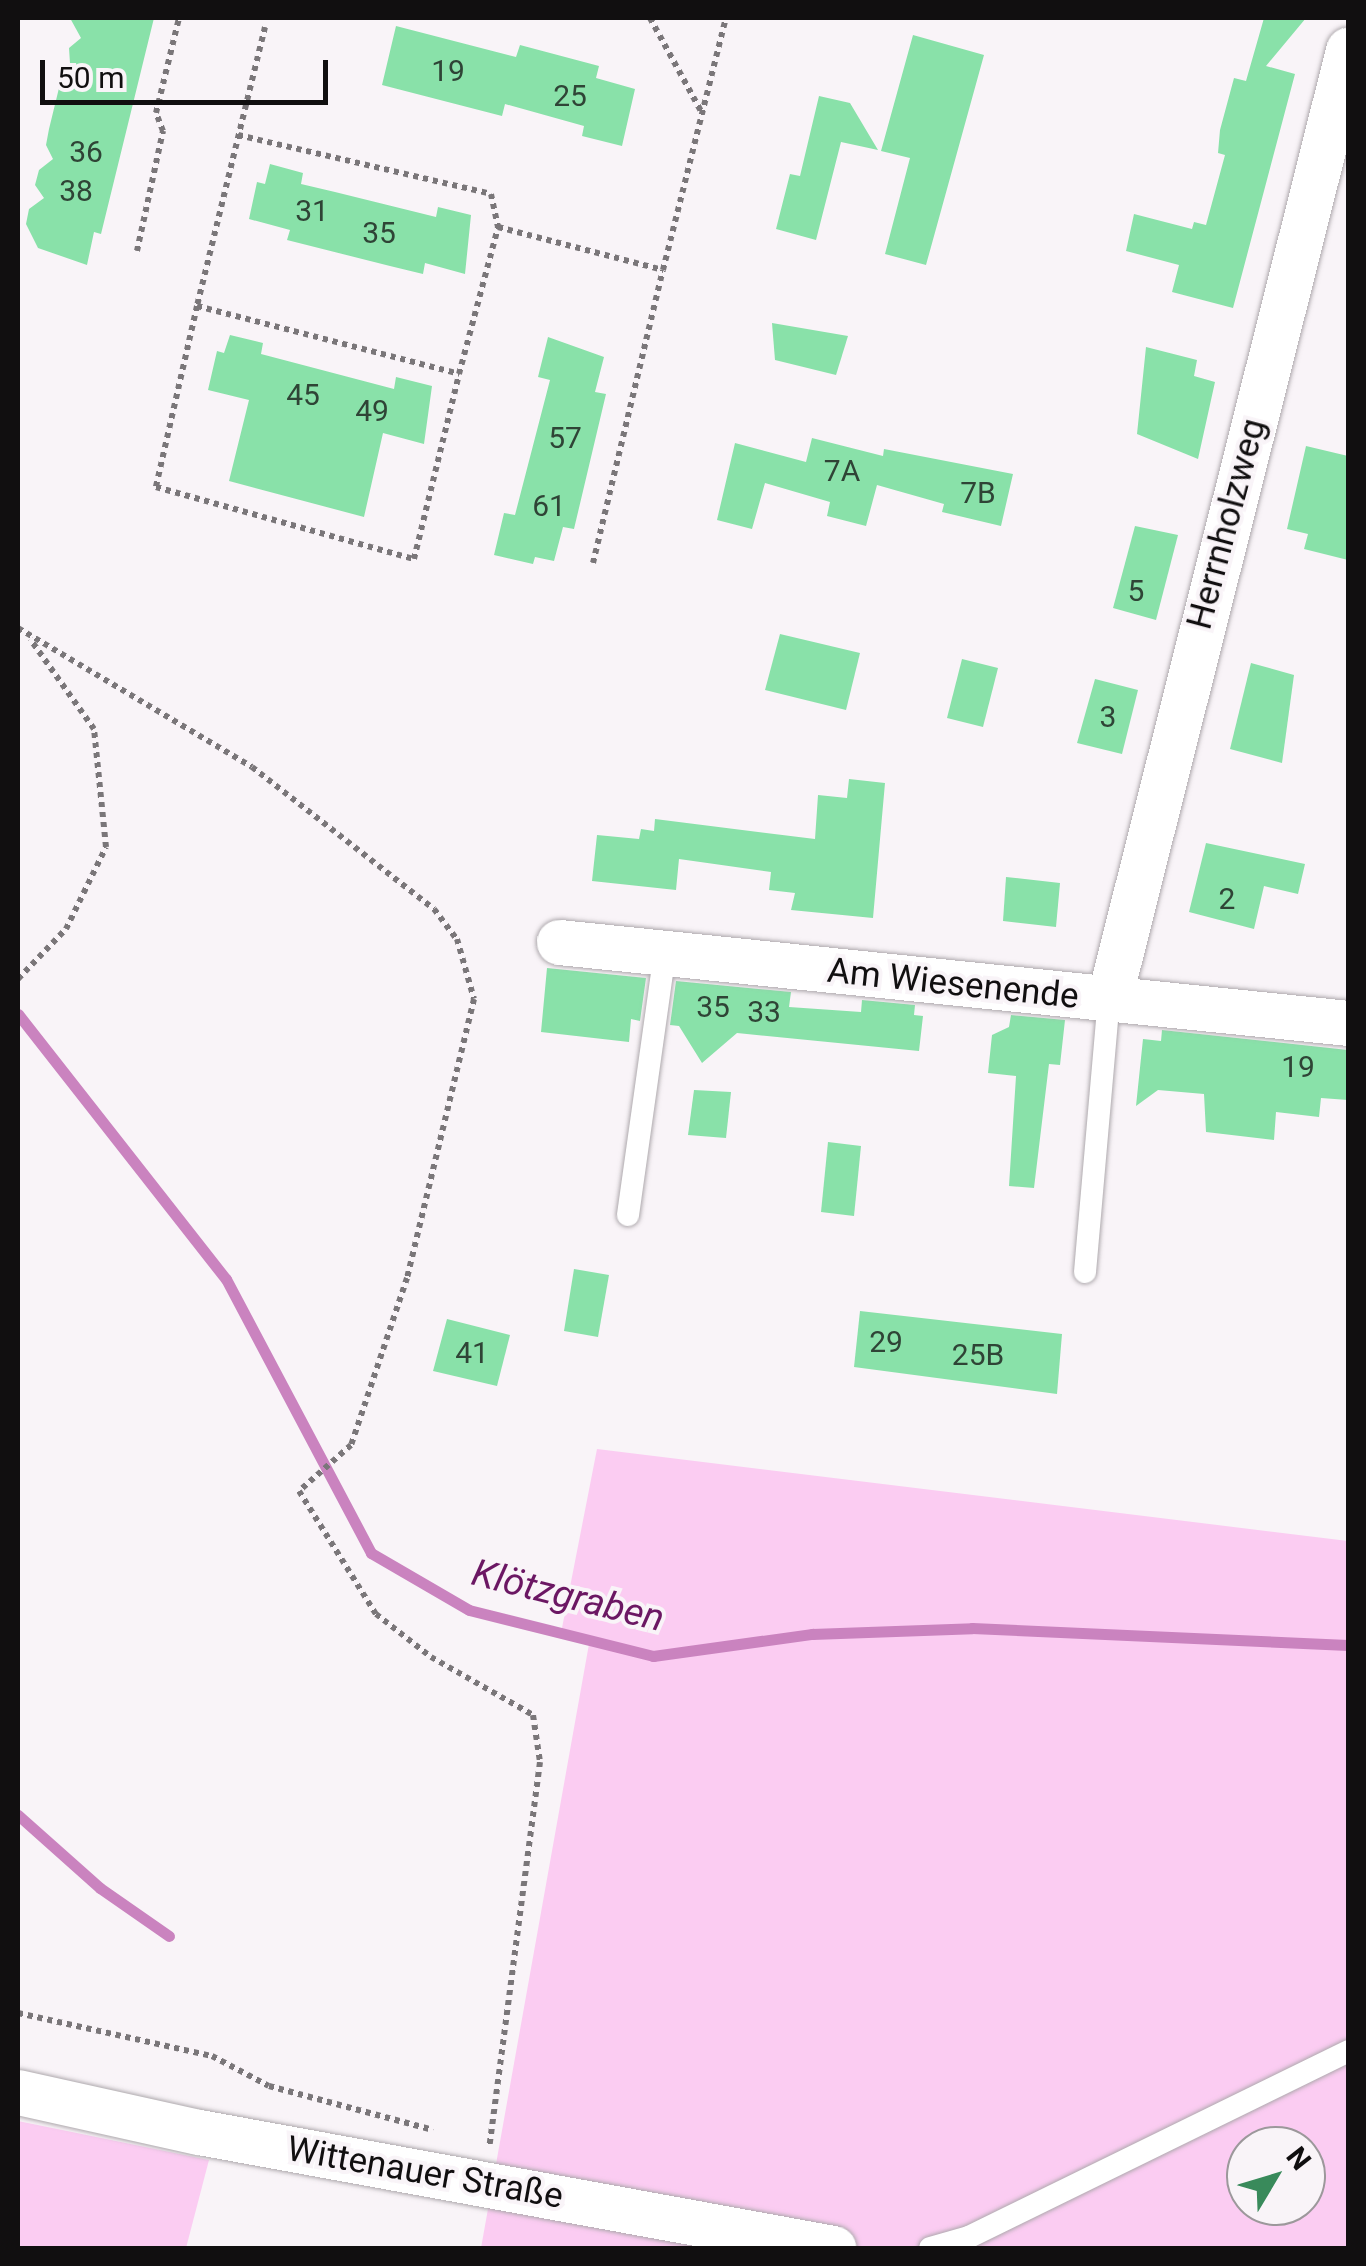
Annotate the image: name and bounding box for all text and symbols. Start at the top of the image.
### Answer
scale bar [45,40,332,102]
house number: 19 [431,53,465,89]
text: 50 m [57,60,124,95]
house number: 25 [553,78,587,114]
house number: 36 [69,134,103,170]
house number: 38 [59,173,93,209]
house number: 31 [295,193,329,229]
house number: 35 [362,215,396,251]
house number: 45 [286,377,320,413]
house number: 49 [355,393,389,429]
street label: Herrnholzweg [1179,414,1275,634]
house number: 57 [548,420,582,456]
house number: 7A [824,453,860,489]
house number: 7B [960,475,996,511]
house number: 61 [532,488,566,524]
house number: 5 [1128,573,1144,609]
house number: 3 [1100,699,1116,735]
house number: 2 [1219,881,1235,917]
street label: Am Wiesenende [825,950,1081,1018]
house number: 35 [696,989,730,1025]
house number: 33 [747,994,781,1030]
house number: 19 [1281,1049,1315,1085]
house number: 29 [869,1324,903,1360]
house number: 41 [455,1335,489,1371]
house number: 25B [952,1337,1004,1373]
water label: Klötzgraben [467,1550,669,1642]
north arrow [1226,2126,1326,2226]
street label: Wittenauer Straße [284,2128,566,2218]
text: N [1279,2141,1318,2176]

